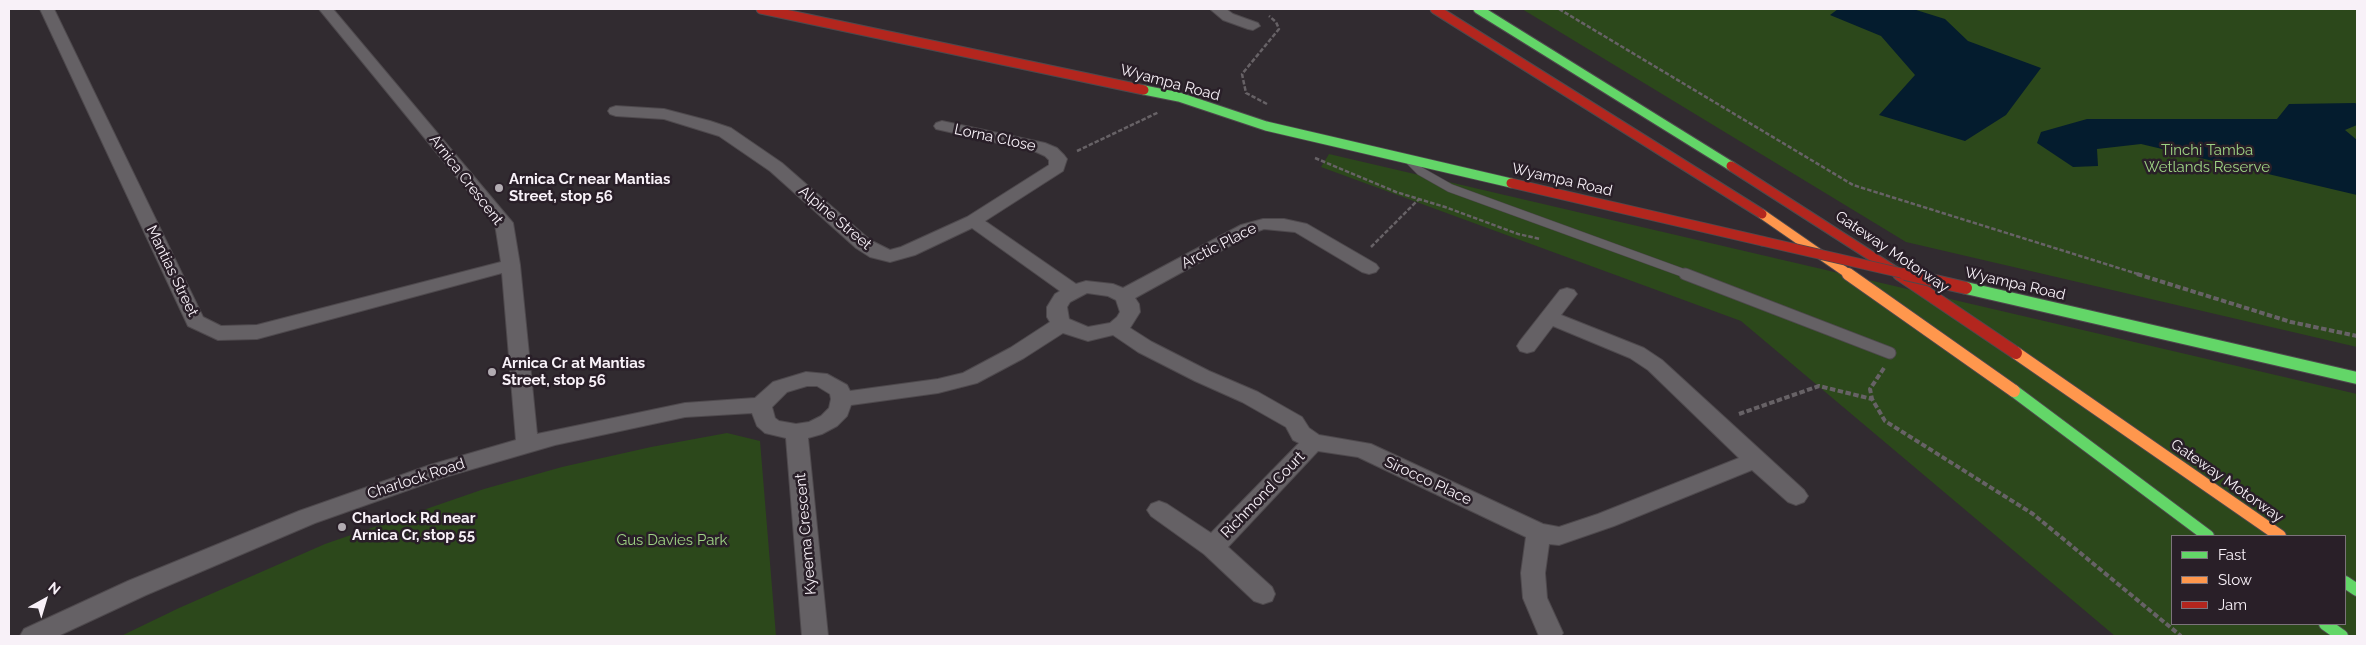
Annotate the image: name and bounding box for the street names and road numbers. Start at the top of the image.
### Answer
street label: Wyampa Road [1118,61,1222,105]
street label: Lorna Close [953,121,1037,155]
street label: Arnica Crescent [425,131,507,229]
street label: Wyampa Road [1510,160,1614,200]
street label: Alpine Street [795,182,875,254]
street label: Gateway Motorway [1832,207,1952,297]
street label: Arctic Place [1178,219,1260,273]
street label: Mantias Street [142,223,202,319]
street label: Wyampa Road [1963,264,2067,304]
street label: Gateway Motorway [2167,435,2287,527]
street label: Richmond Court [1217,448,1309,542]
street label: Sirocco Place [1382,453,1474,509]
street label: Charlock Road [365,455,467,503]
street label: Kyeema Crescent [792,472,820,596]

